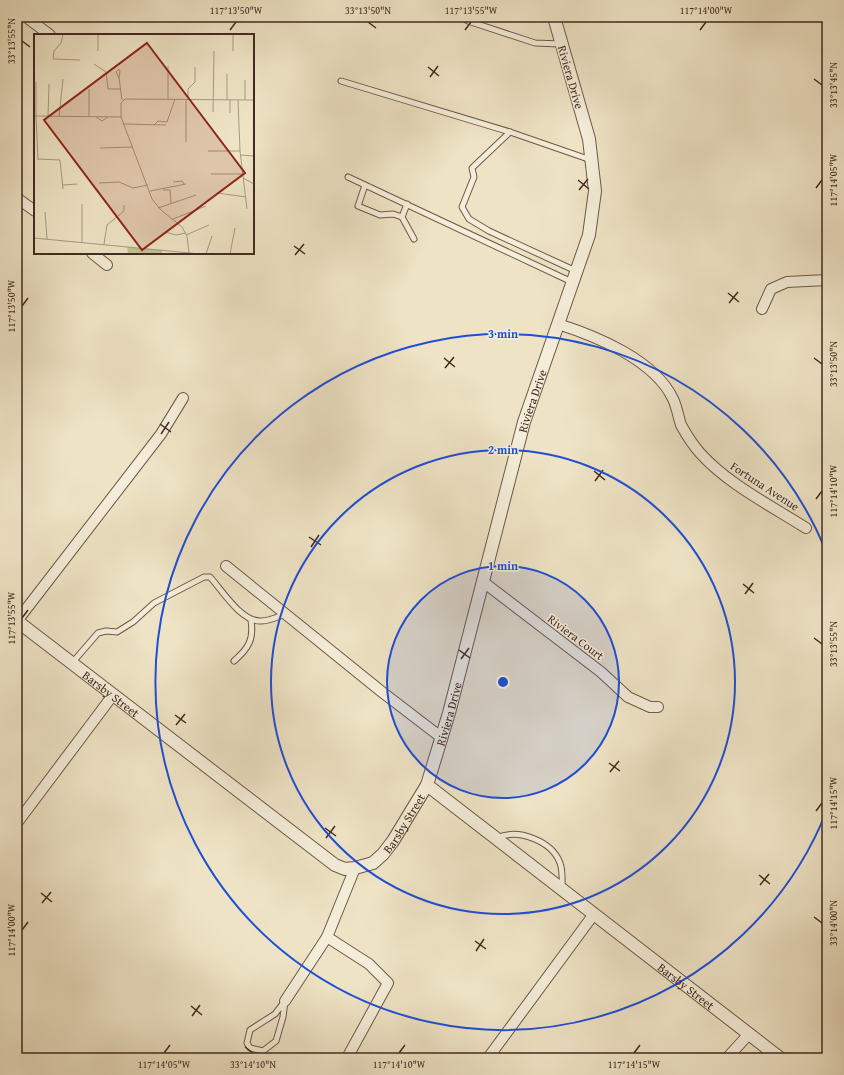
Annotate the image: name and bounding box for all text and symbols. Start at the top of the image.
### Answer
text: 117°13'50"W [210,3,263,18]
text: 33°13'50"N [345,3,391,18]
text: 117°13'55"W [445,3,498,18]
text: 117°14'00"W [680,3,733,18]
text: 33°13'55"N [4,18,19,64]
inset map [34,34,254,254]
street label: Riviera Drive [554,43,588,111]
text: 33°13'45"N [826,62,841,108]
text: 117°14'05"W [826,153,841,206]
text: 117°13'50"W [4,279,19,332]
text: 3 min [488,325,518,342]
text: 33°13'50"N [826,341,841,387]
street label: Riviera Drive [513,367,550,434]
text: 2 min [488,441,518,458]
street label: Fortuna Avenue [727,457,803,515]
text: 117°14'10"W [826,464,841,517]
text: 1 min [488,557,518,574]
text: 117°13'55"W [4,591,19,644]
street label: Riviera Court [544,610,608,664]
text: 33°13'55"N [826,621,841,667]
street label: Barsby Street [79,666,144,721]
centre of rings [496,675,510,689]
street label: Riviera Drive [431,680,465,748]
text: 117°14'15"W [826,776,841,829]
street label: Barsby Street [378,789,429,856]
text: 33°14'00"N [826,900,841,946]
text: 117°14'00"W [4,903,19,956]
street label: Barsby Street [655,958,719,1013]
text: 117°14'05"W [138,1057,191,1072]
text: 33°14'10"N [230,1057,276,1072]
text: 117°14'10"W [373,1057,426,1072]
text: 117°14'15"W [608,1057,661,1072]

